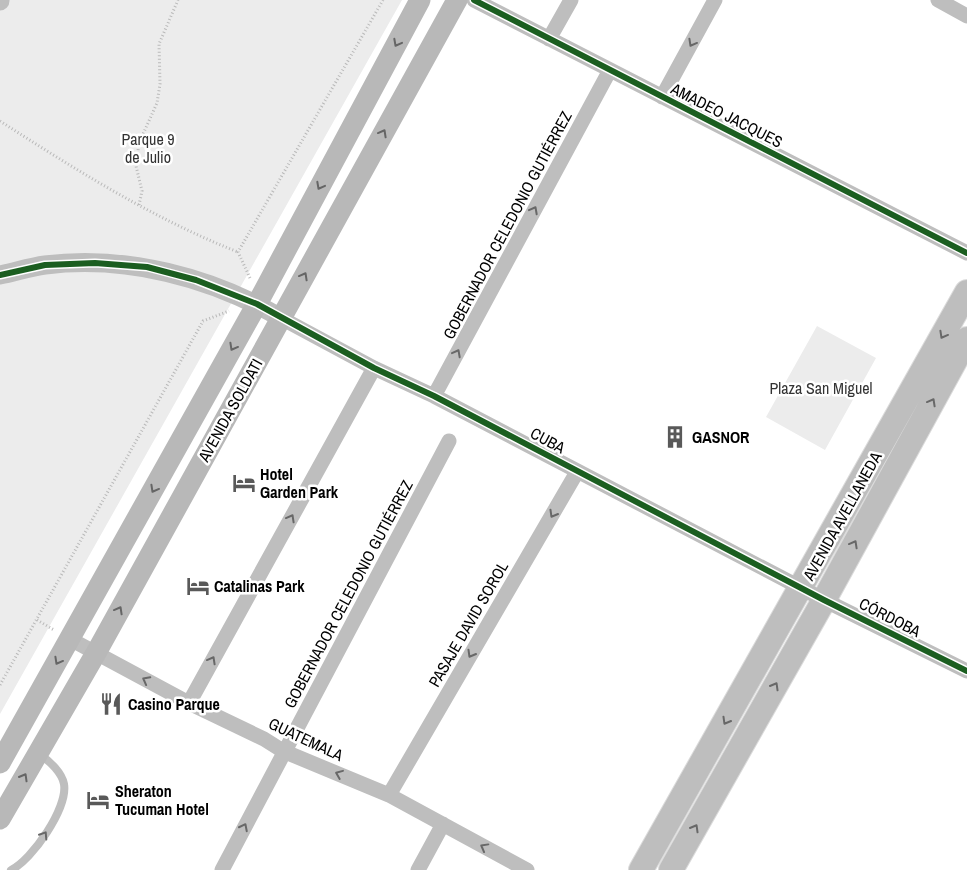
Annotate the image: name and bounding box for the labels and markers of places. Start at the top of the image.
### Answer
building icon: GASNOR [662,424,688,450]
place label: GASNOR [692,426,750,448]
place label: Hotel Garden Park [260,463,339,503]
hotel icon: Hotel Garden Park [231,470,257,496]
hotel icon: Catalinas Park [185,573,211,599]
place label: Catalinas Park [214,575,305,597]
restaurant icon: Casino Parque [98,691,124,717]
place label: Casino Parque [128,693,220,715]
place label: Sheraton Tucuman Hotel [115,780,209,820]
hotel icon: Sheraton Tucuman Hotel [85,787,111,813]

